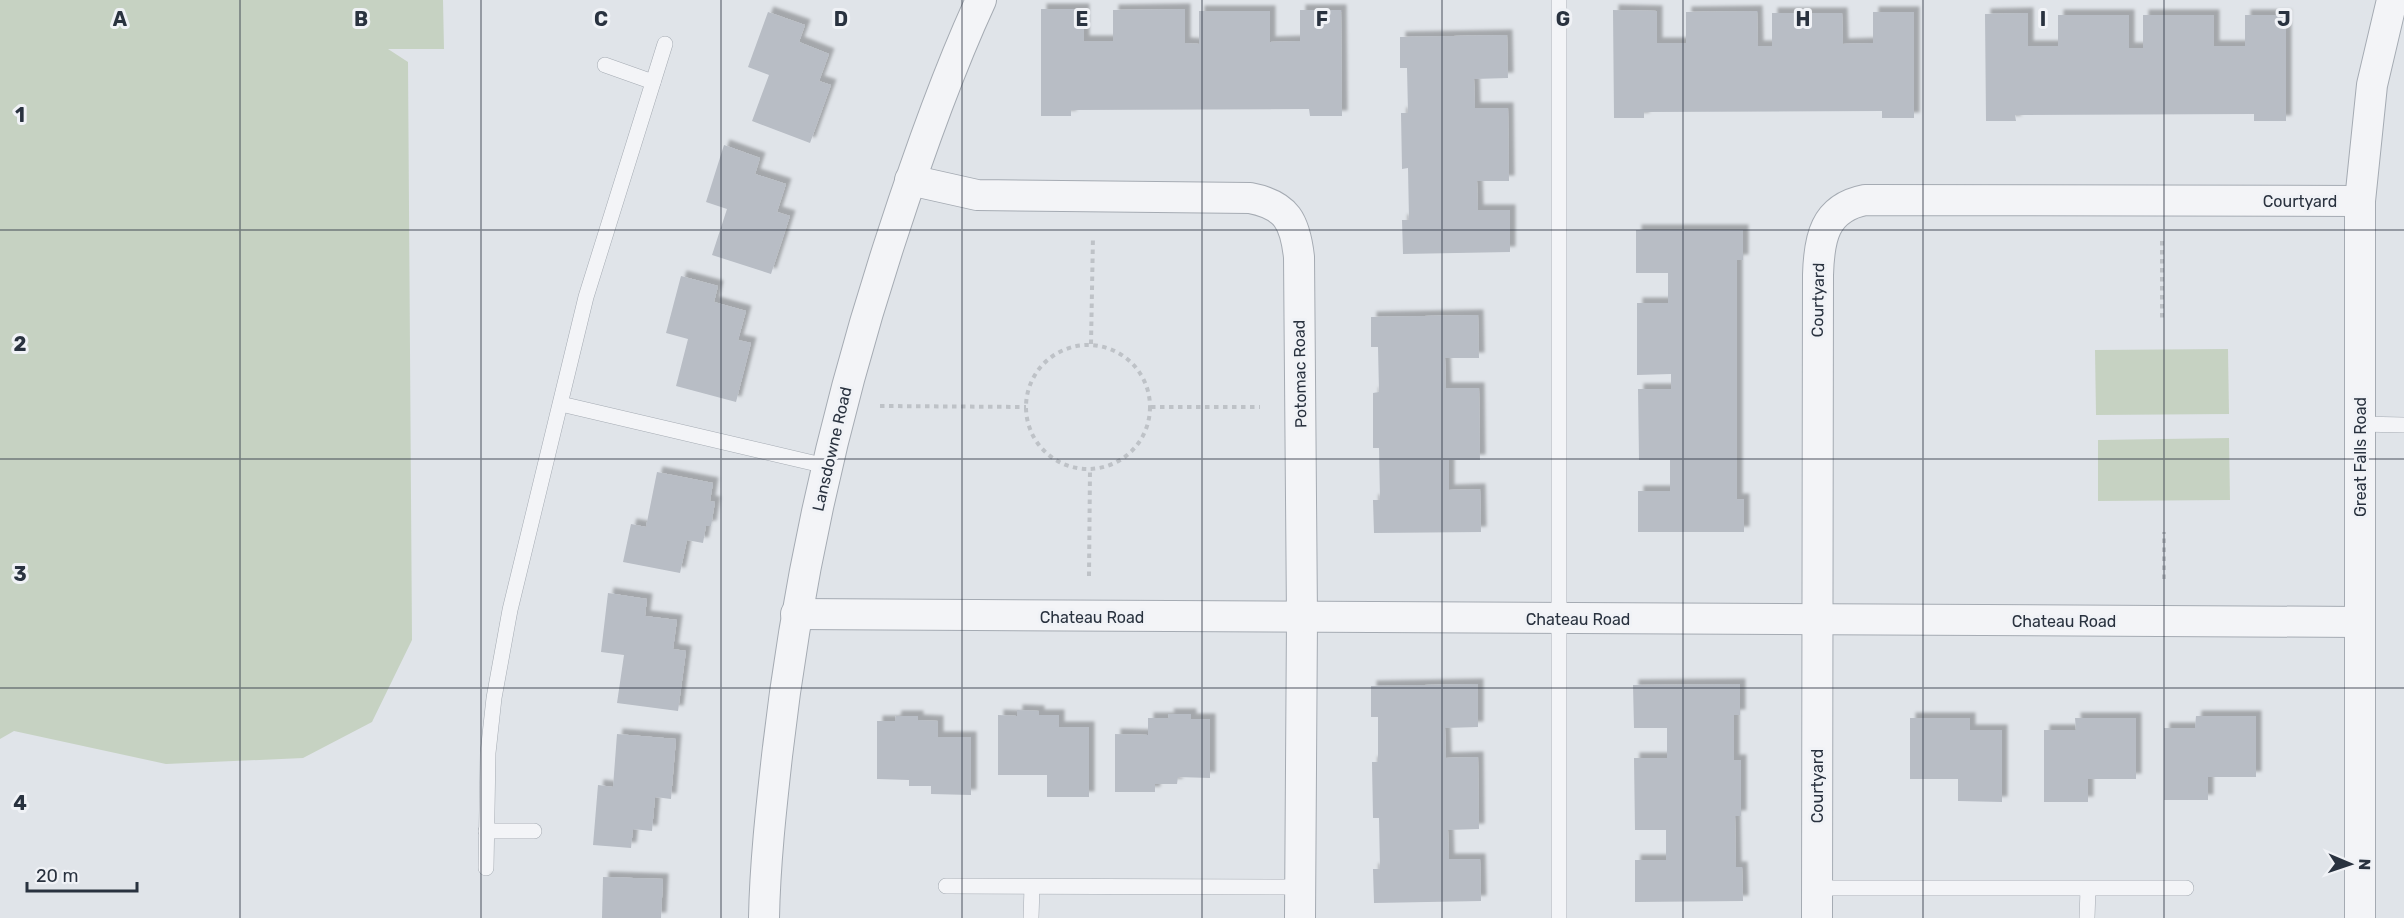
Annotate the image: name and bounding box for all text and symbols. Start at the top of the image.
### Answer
text: A [113,7,128,31]
text: B [354,7,368,31]
text: C [594,7,608,31]
text: D [834,7,848,31]
text: E [1076,7,1088,31]
text: F [1316,7,1328,31]
text: G [1556,7,1570,31]
text: H [1796,7,1810,31]
text: I [2040,7,2046,31]
text: J [2277,7,2291,31]
text: 1 [15,103,25,127]
street label: Courtyard [2263,192,2337,211]
street label: Courtyard [1808,263,1828,337]
street label: Potomac Road [1290,320,1310,428]
text: 2 [14,332,27,356]
street label: Lansdowne Road [808,385,856,513]
street label: Great Falls Road [2351,397,2370,517]
text: 3 [13,562,27,586]
street label: Chateau Road [1040,608,1144,627]
street label: Chateau Road [1526,610,1630,629]
street label: Chateau Road [2012,612,2116,631]
street label: Courtyard [1808,749,1827,823]
text: 4 [13,791,27,815]
north arrow [2320,834,2380,894]
scale bar [27,855,136,893]
text: N [2355,858,2374,871]
text: 20 m [36,865,78,887]

